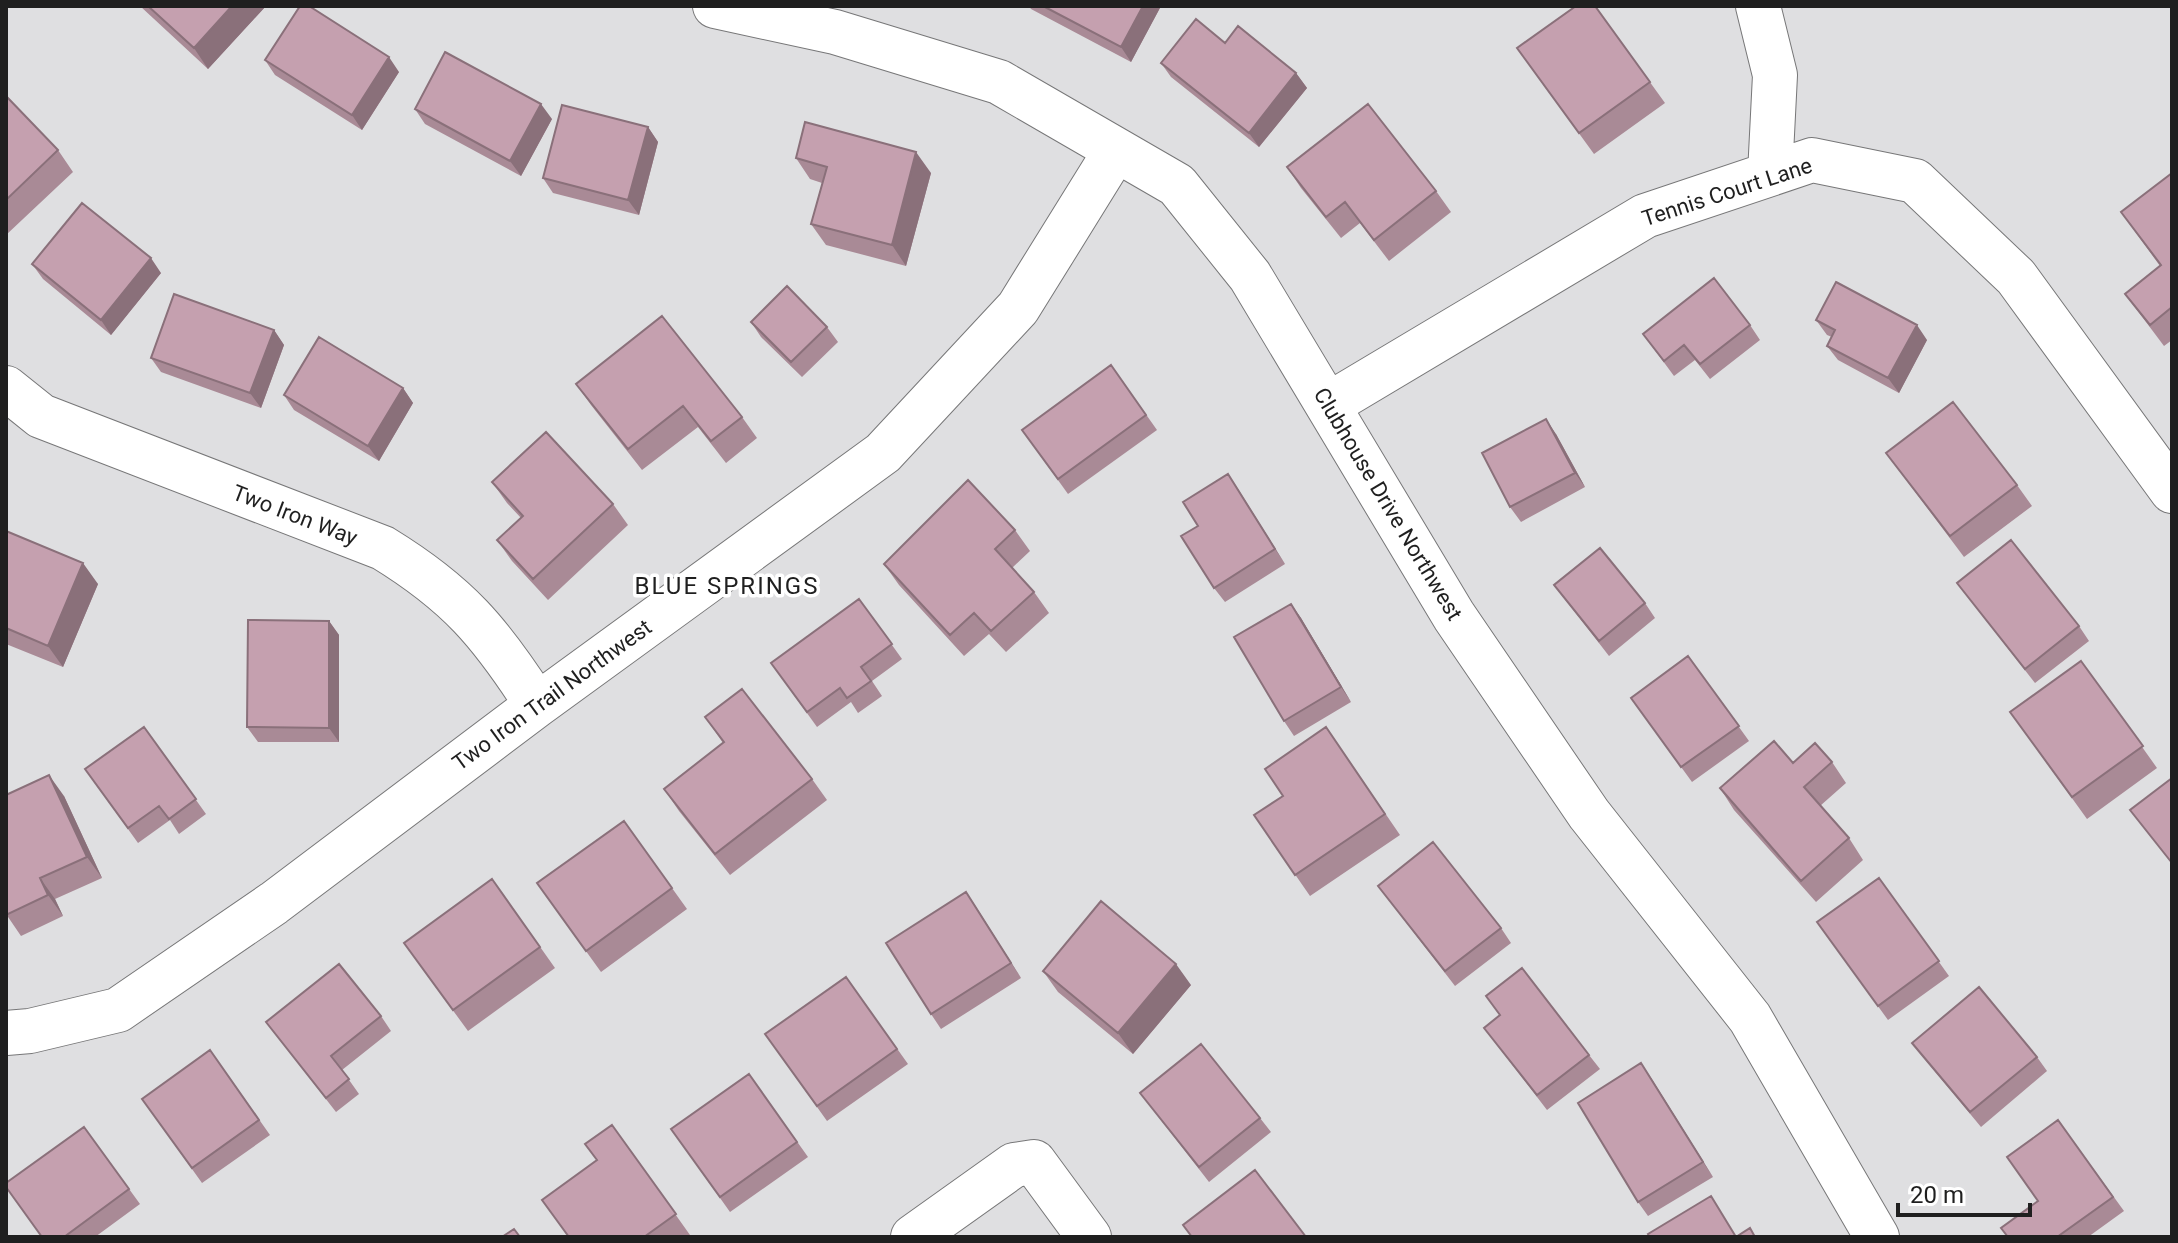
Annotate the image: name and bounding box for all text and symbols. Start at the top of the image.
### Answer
street label: Tennis Court Lane [1639,153,1815,231]
street label: Clubhouse Drive Northwest [1309,383,1467,625]
street label: Two Iron Way [229,480,362,550]
district label: BLUE SPRINGS [635,572,819,600]
street label: Two Iron Trail Northwest [448,614,656,776]
scale bar [1898,1167,2030,1217]
text: 20 m [1910,1181,1964,1209]

